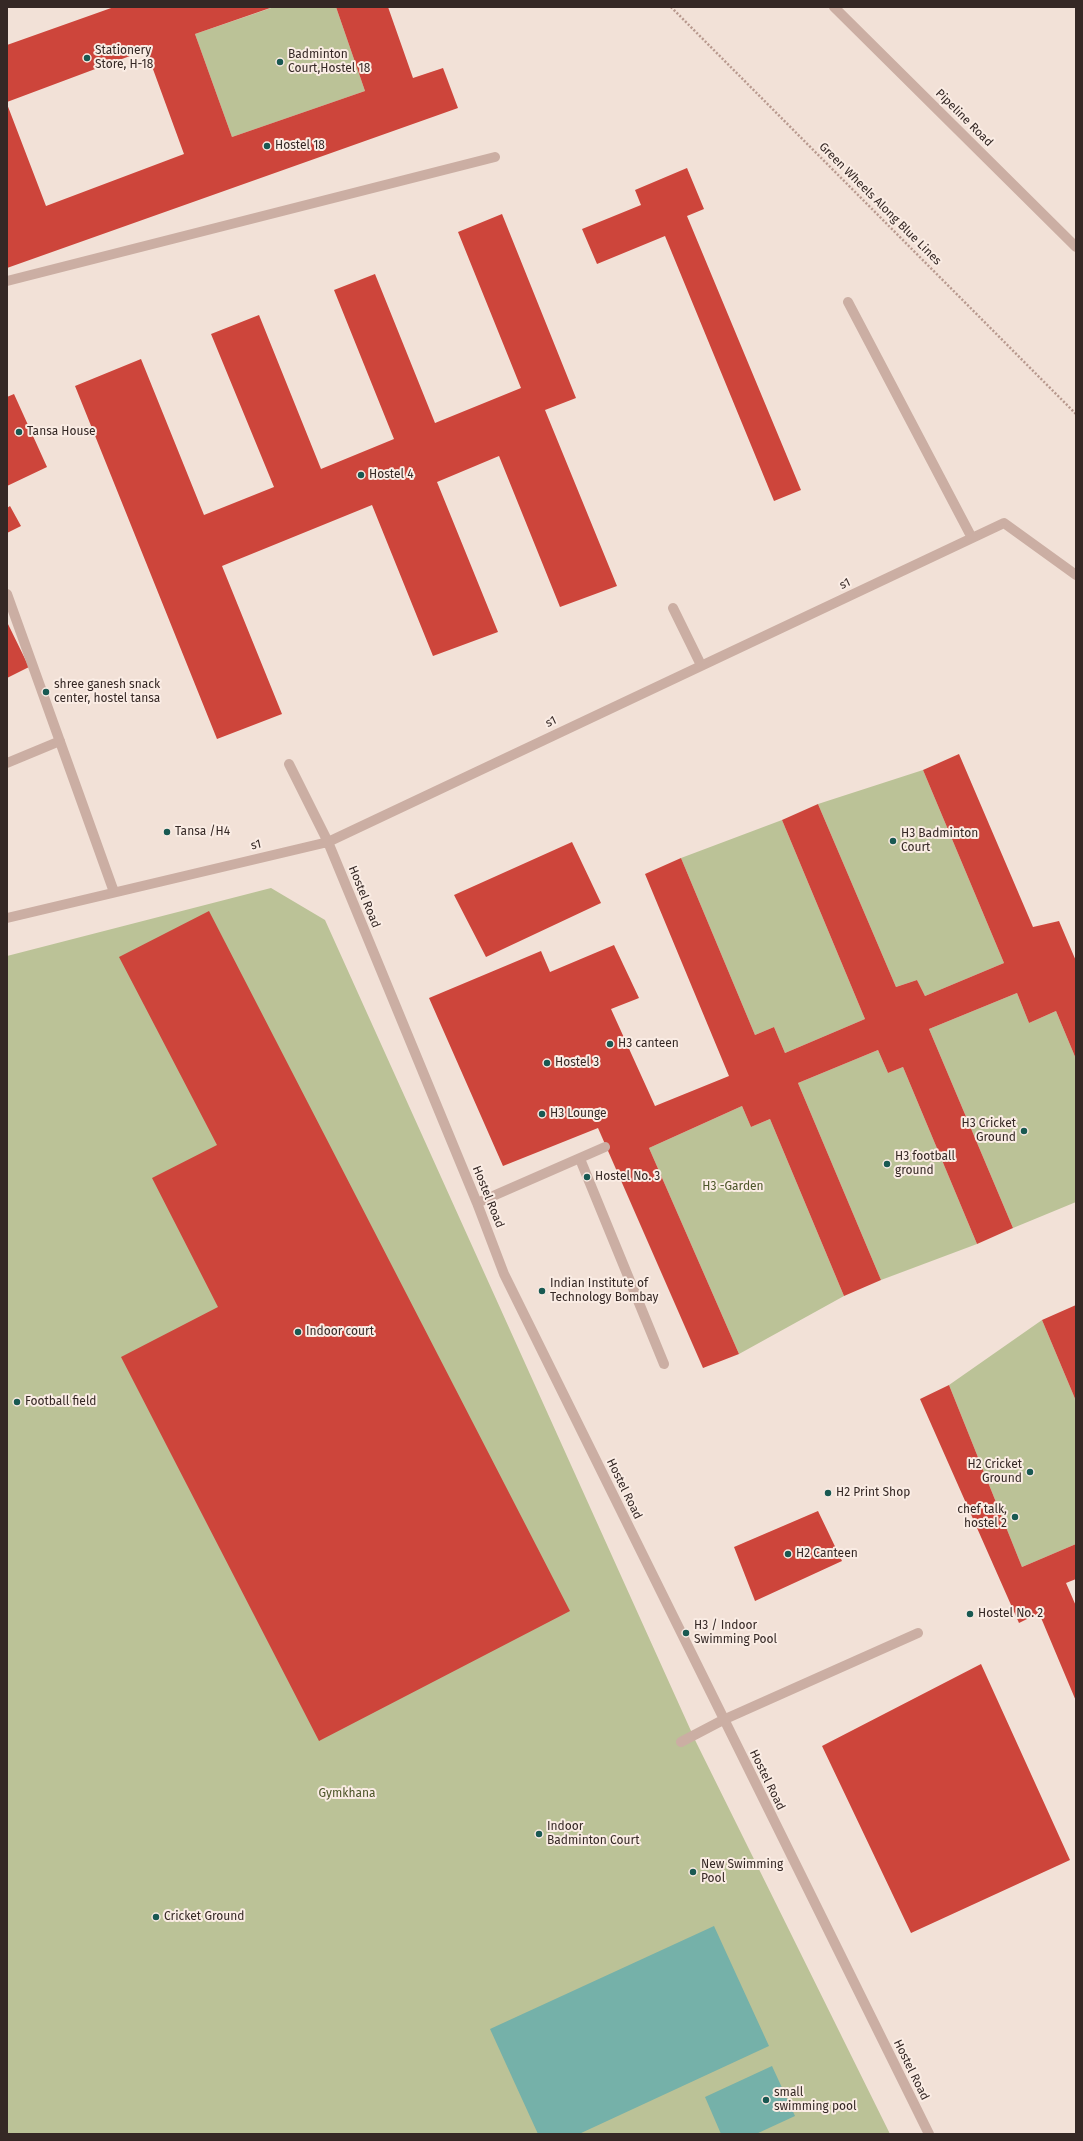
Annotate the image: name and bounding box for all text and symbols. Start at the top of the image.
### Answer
place label: Stationery Store, H-18 [95,44,153,72]
place label: Badminton Court,Hostel 18 [288,48,370,76]
marker: Stationery Store, H-18 [82,53,92,63]
marker: Badminton Court,Hostel 18 [275,57,285,67]
street label: Pipeline Road [932,86,996,150]
place label: Hostel 18 [275,139,325,153]
street label: Green Wheels Along Blue Lines [816,140,944,268]
marker: Hostel 18 [262,141,272,151]
place label: Tansa House [27,425,96,439]
marker: Tansa House [14,427,24,437]
place label: Hostel 4 [369,468,414,482]
marker: Hostel 4 [356,470,366,480]
street label: s1 [837,575,853,593]
place label: shree ganesh snack center, hostel tansa [54,678,160,706]
marker: shree ganesh snack center, hostel tansa [41,687,51,697]
street label: s1 [543,713,559,731]
place label: Tansa /H4 [175,825,230,839]
marker: Tansa /H4 [162,827,172,837]
place label: H3 Badminton Court [901,827,978,855]
marker: H3 Badminton Court [888,836,898,846]
street label: s1 [249,837,263,853]
street label: Hostel Road [345,864,383,930]
place label: H3 canteen [618,1037,679,1051]
marker: H3 canteen [605,1039,615,1049]
place label: Hostel 3 [555,1056,599,1070]
marker: Hostel 3 [542,1058,552,1068]
place label: H3 Lounge [550,1107,607,1121]
marker: H3 Lounge [537,1109,547,1119]
place label: H3 Cricket Ground [961,1117,1016,1145]
marker: H3 Cricket Ground [1019,1126,1029,1136]
place label: H3 football ground [895,1150,955,1178]
marker: H3 football ground [882,1159,892,1169]
street label: Hostel Road [469,1164,507,1230]
place label: Hostel No. 3 [595,1170,660,1184]
marker: Hostel No. 3 [582,1172,592,1182]
park label: H3 -Garden [702,1180,764,1194]
place label: Indian Institute of Technology Bombay [550,1277,659,1305]
marker: Indian Institute of Technology Bombay [537,1286,547,1296]
place label: Indoor court [306,1325,374,1339]
marker: Indoor court [293,1327,303,1337]
place label: Football field [25,1395,97,1409]
marker: Football field [12,1397,22,1407]
street label: Hostel Road [603,1456,645,1522]
place label: H2 Cricket Ground [968,1458,1022,1486]
marker: H2 Cricket Ground [1025,1467,1035,1477]
place label: H2 Print Shop [836,1486,910,1500]
marker: H2 Print Shop [823,1488,833,1498]
place label: chef talk, hostel 2 [957,1503,1007,1531]
marker: chef talk, hostel 2 [1010,1512,1020,1522]
place label: H2 Canteen [796,1547,858,1561]
marker: H2 Canteen [783,1549,793,1559]
place label: Hostel No. 2 [978,1607,1043,1621]
marker: Hostel No. 2 [965,1609,975,1619]
place label: H3 / Indoor Swimming Pool [694,1619,777,1647]
marker: H3 / Indoor Swimming Pool [681,1628,691,1638]
street label: Hostel Road [746,1747,788,1813]
park label: Gymkhana [318,1787,376,1801]
place label: Indoor Badminton Court [547,1820,640,1848]
marker: Indoor Badminton Court [534,1829,544,1839]
place label: New Swimming Pool [701,1858,783,1886]
marker: New Swimming Pool [688,1867,698,1877]
place label: Cricket Ground [164,1910,244,1924]
marker: Cricket Ground [151,1912,161,1922]
street label: Hostel Road [890,2037,932,2103]
place label: small swimming pool [774,2086,857,2114]
marker: small swimming pool [761,2095,771,2105]

